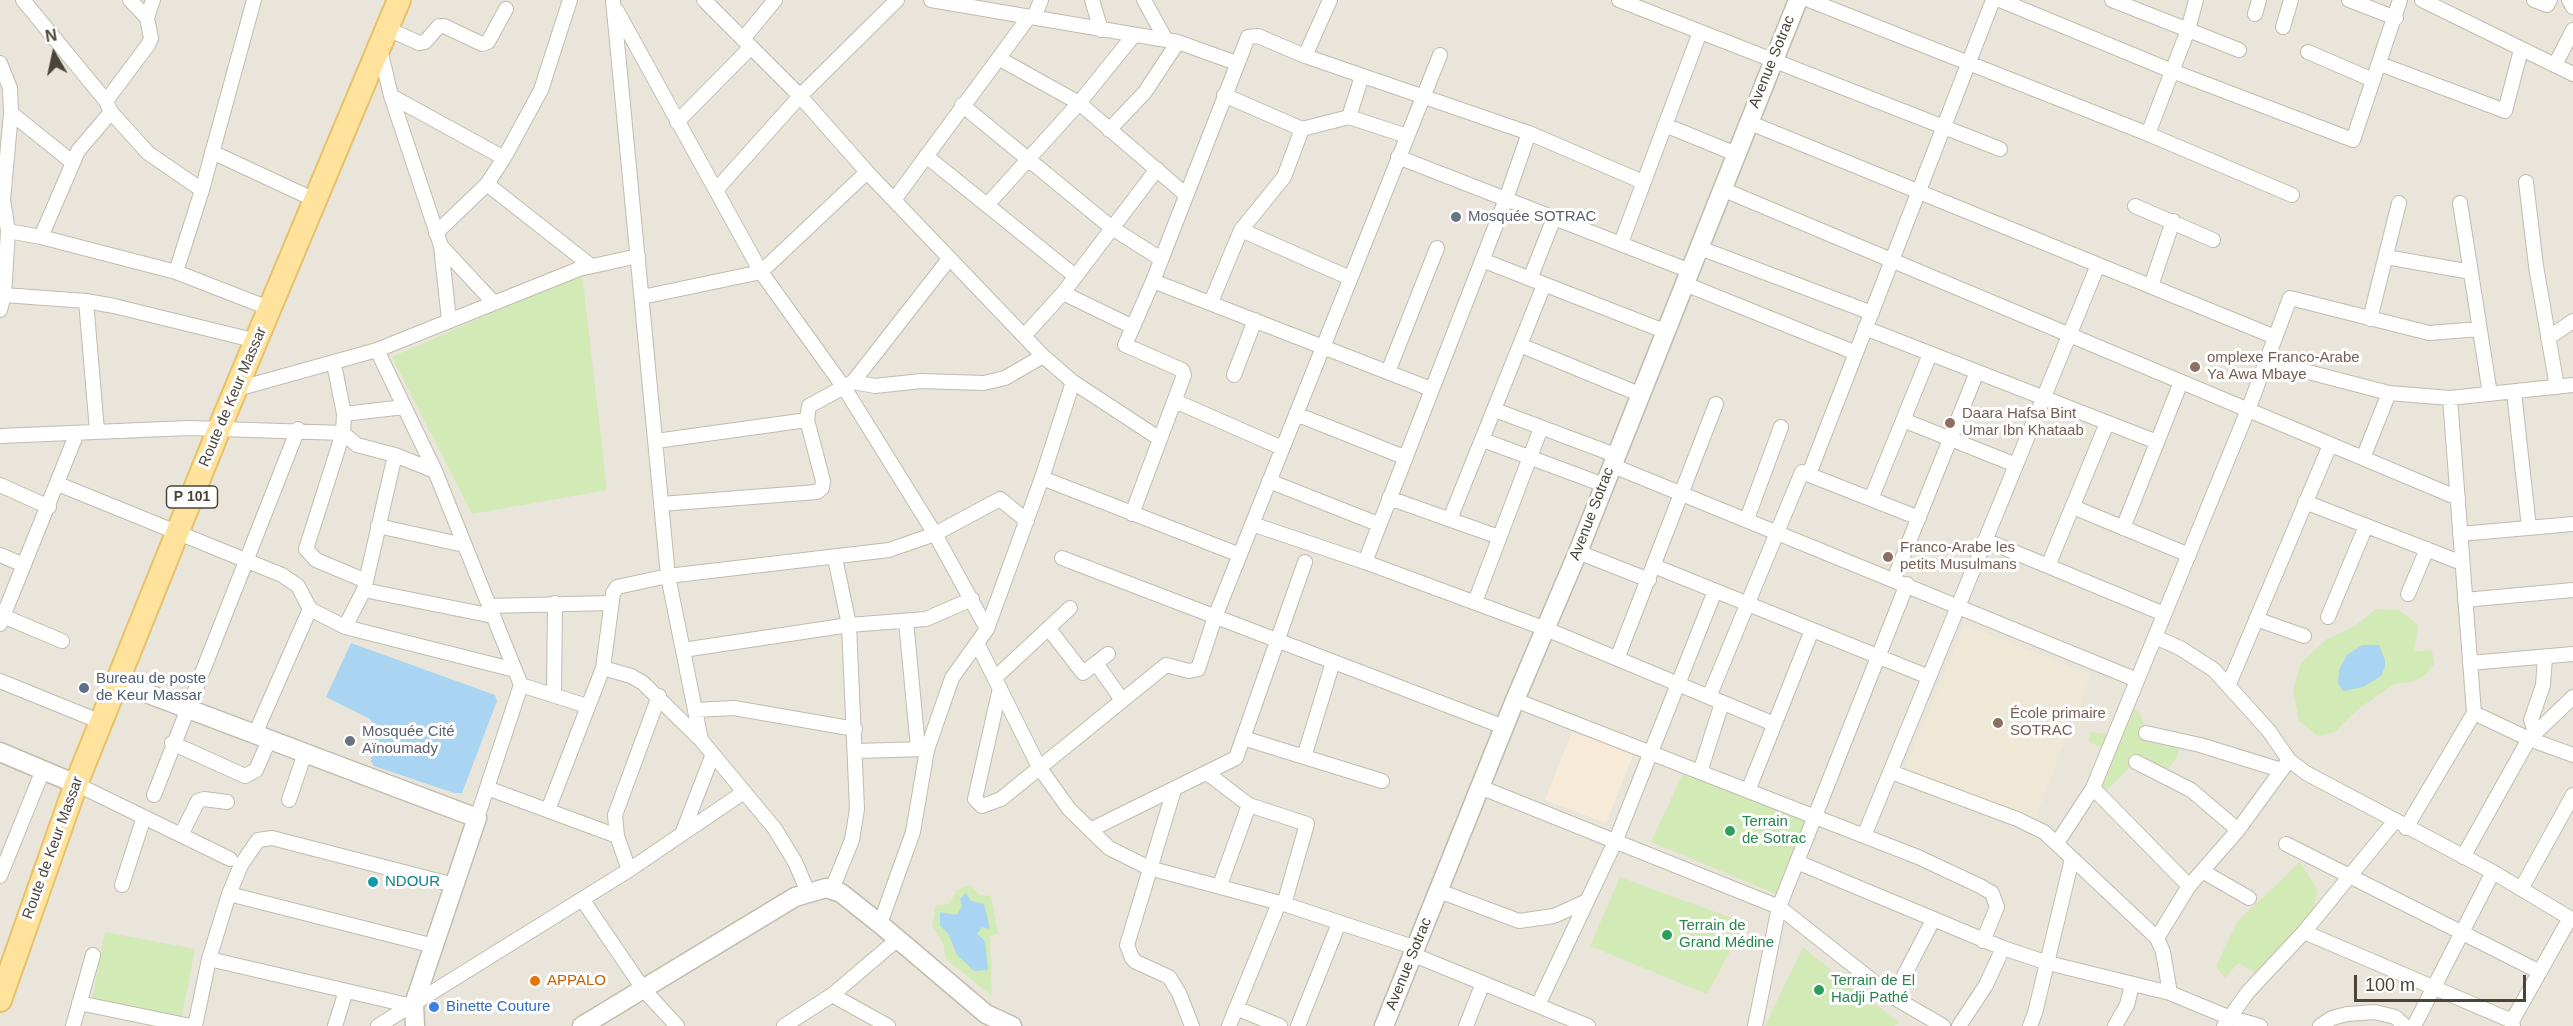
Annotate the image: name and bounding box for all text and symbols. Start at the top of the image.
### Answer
street label: Avenue Sotrac [1745,13,1799,111]
north arrow [24,24,84,84]
text: N [44,26,58,45]
place label: Mosquée SOTRAC [1468,208,1596,226]
marker: Mosquée SOTRAC [1449,210,1463,224]
street label: Route de Keur Massar [195,324,271,470]
place label: omplexe Franco-Arabe Ya Awa Mbaye [2207,349,2360,384]
marker: omplexe Franco-Arabe Ya Awa Mbaye [2188,360,2202,374]
place label: Daara Hafsa Bint Umar Ibn Khataab [1962,405,2084,440]
marker: Daara Hafsa Bint Umar Ibn Khataab [1943,416,1957,430]
street label: Avenue Sotrac [1566,465,1618,563]
road number: P 101 [166,486,218,508]
place label: Franco-Arabe les petits Musulmans [1900,539,2017,574]
marker: Franco-Arabe les petits Musulmans [1881,550,1895,564]
place label: Bureau de poste de Keur Massar [96,670,206,705]
marker: Bureau de poste de Keur Massar [77,681,91,695]
place label: École primaire SOTRAC [2010,705,2106,740]
marker: École primaire SOTRAC [1991,716,2005,730]
place label: Mosquée Cité Aïnoumady [362,723,455,758]
marker: Mosquée Cité Aïnoumady [343,734,357,748]
street label: Route de Keur Massar [19,774,87,922]
place label: Terrain de Sotrac [1742,813,1806,848]
marker: Terrain de Sotrac [1723,824,1737,838]
place label: NDOUR [385,873,440,891]
marker: NDOUR [366,875,380,889]
street label: Avenue Sotrac [1382,915,1436,1013]
place label: Terrain de Grand Médine [1679,917,1774,952]
marker: Terrain de Grand Médine [1660,928,1674,942]
scale bar [2357,963,2530,1001]
place label: APPALO [547,972,606,990]
place label: Terrain de El Hadji Pathé [1831,972,1915,1007]
marker: APPALO [528,974,542,988]
text: 100 m [2365,975,2415,995]
marker: Terrain de El Hadji Pathé [1812,983,1826,997]
place label: Binette Couture [446,998,550,1016]
marker: Binette Couture [427,1000,441,1014]

